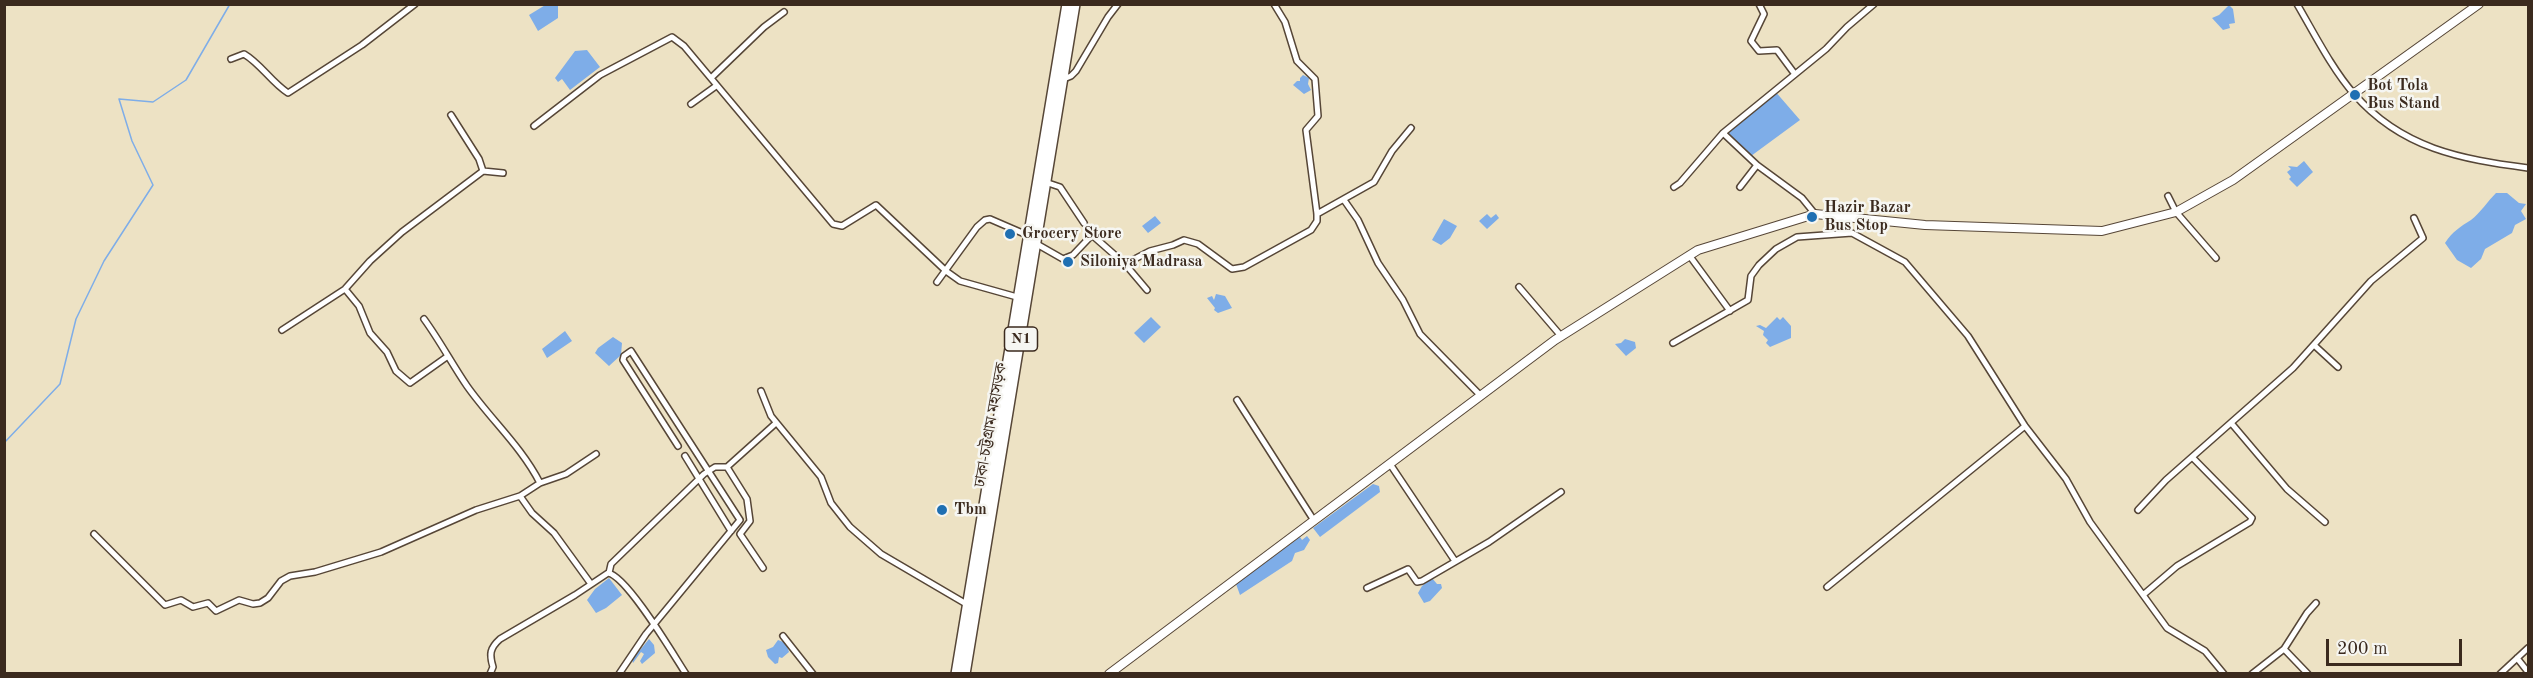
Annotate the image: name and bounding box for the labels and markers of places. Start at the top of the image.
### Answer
place label: Bot Tola Bus Stand [2367,76,2440,114]
marker: Bot Tola Bus Stand [2348,88,2362,102]
place label: Hazir Bazar Bus Stop [1824,198,1911,236]
marker: Hazir Bazar Bus Stop [1805,210,1819,224]
place label: Grocery Store [1022,224,1122,244]
marker: Grocery Store [1003,227,1017,241]
place label: Siloniya Madrasa [1080,252,1203,272]
marker: Siloniya Madrasa [1061,255,1075,269]
place label: Tbm [954,500,987,520]
marker: Tbm [935,503,949,517]

